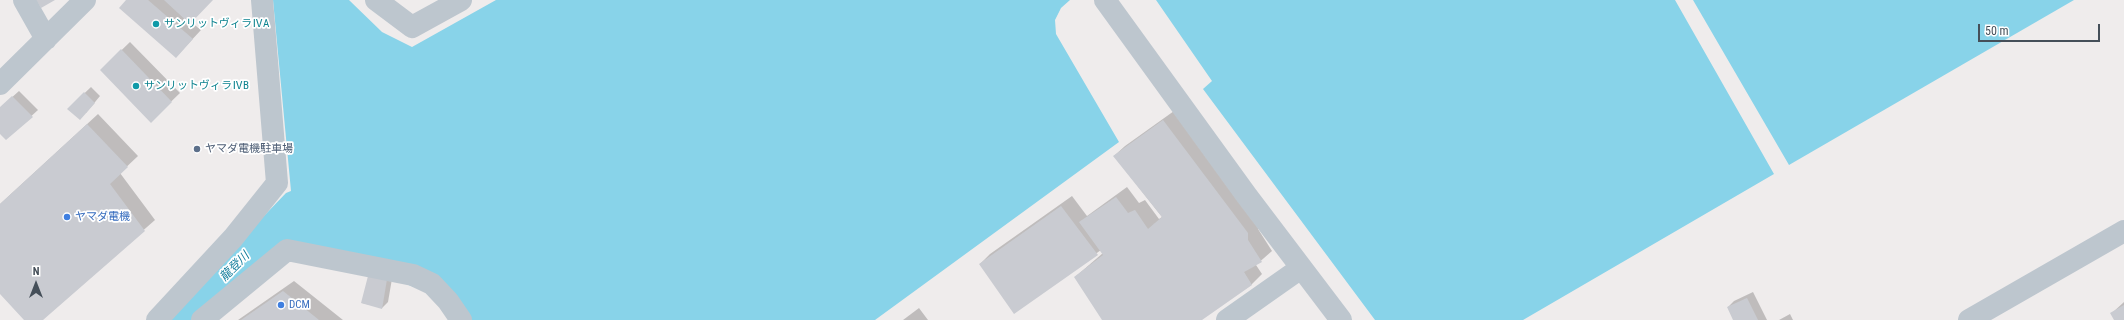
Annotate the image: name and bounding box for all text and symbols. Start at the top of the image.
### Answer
scale bar [1980,16,2102,42]
place label: サンリットヴィラⅣA [164,17,269,31]
marker: サンリットヴィラⅣA [151,19,161,29]
text: 50 m [1985,24,2009,38]
place label: サンリットヴィラⅣB [144,79,249,93]
marker: サンリットヴィラⅣB [131,81,141,91]
place label: ヤマダ電機駐車場 [205,142,293,156]
marker: ヤマダ電機駐車場 [192,144,202,154]
place label: ヤマダ電機 [75,210,130,224]
marker: ヤマダ電機 [62,212,72,222]
water label: 龍登川 [217,249,253,285]
north arrow [16,264,56,304]
text: N [33,265,39,278]
place label: DCM [289,298,310,312]
marker: DCM [276,300,286,310]

